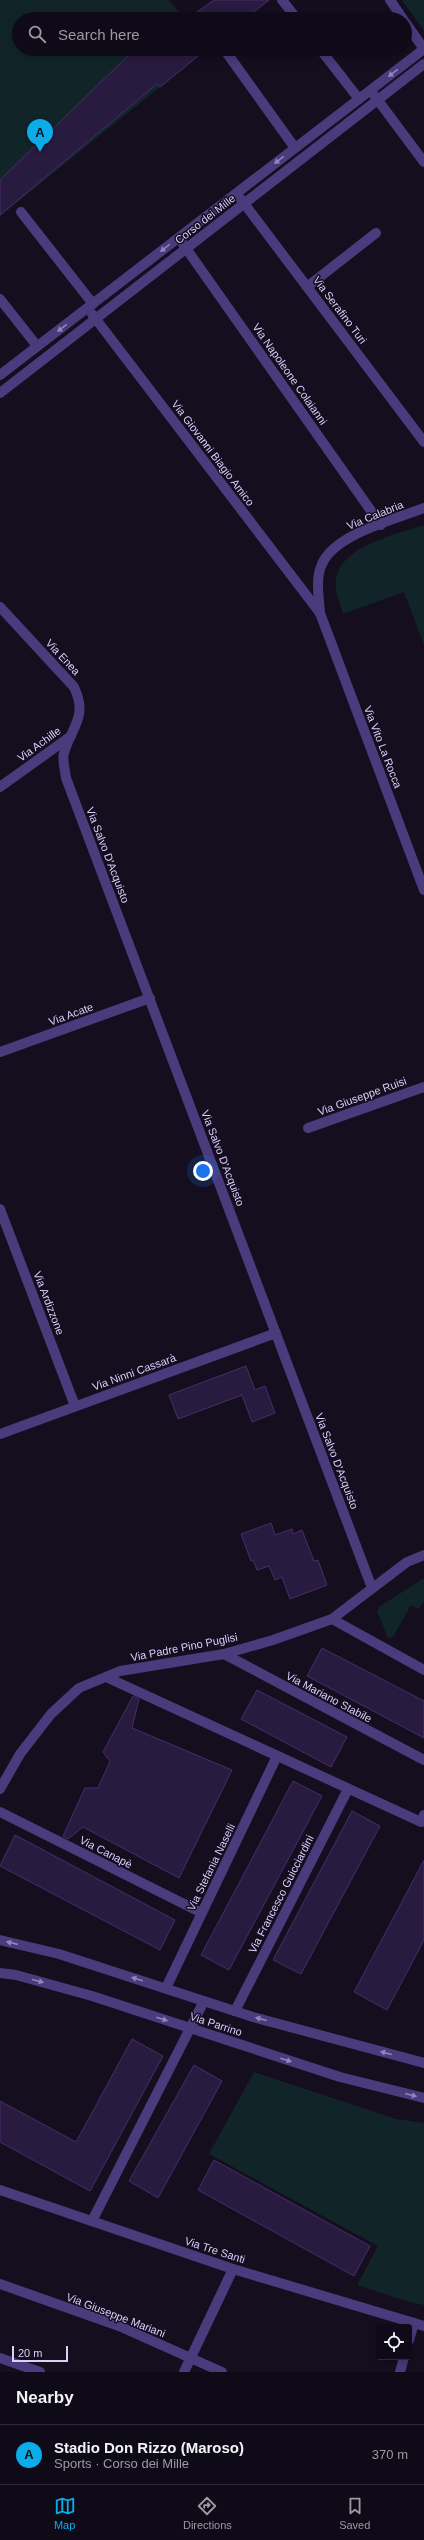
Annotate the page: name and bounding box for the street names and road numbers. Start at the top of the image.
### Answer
street label: Corso dei Mille [173,192,237,246]
street label: Via Serafino Turi [311,274,369,346]
street label: Via Napoleone Colaianni [250,321,330,427]
street label: Via Giovanni Biagio Amico [169,398,257,508]
street label: Via Calabria [345,498,406,532]
street label: Via Enea [43,637,83,678]
street label: Via Vito La Rocca [362,704,405,791]
street label: Via Achille [15,724,63,764]
street label: Via Salvo D'Acquisto [84,805,132,905]
street label: Via Acate [47,1000,95,1028]
street label: Via Giuseppe Ruisi [316,1074,408,1118]
street label: Via Salvo D'Acquisto [199,1108,247,1208]
street label: Via Ardizzone [31,1270,67,1336]
street label: Via Ninni Cassarà [91,1351,178,1393]
street label: Via Salvo D'Acquisto [313,1411,361,1511]
street label: Via Padre Pino Puglisi [130,1631,238,1663]
street label: Via Mariano Stabile [284,1669,374,1725]
street label: Via Stefania Naselli [185,1822,237,1912]
street label: Via Francesco Guicciardini [246,1833,316,1955]
street label: Via Canapè [78,1834,134,1870]
street label: Via Parrino [188,2010,244,2038]
street label: Via Tre Santi [183,2235,247,2265]
street label: Via Giuseppe Mariani [65,2291,167,2339]

